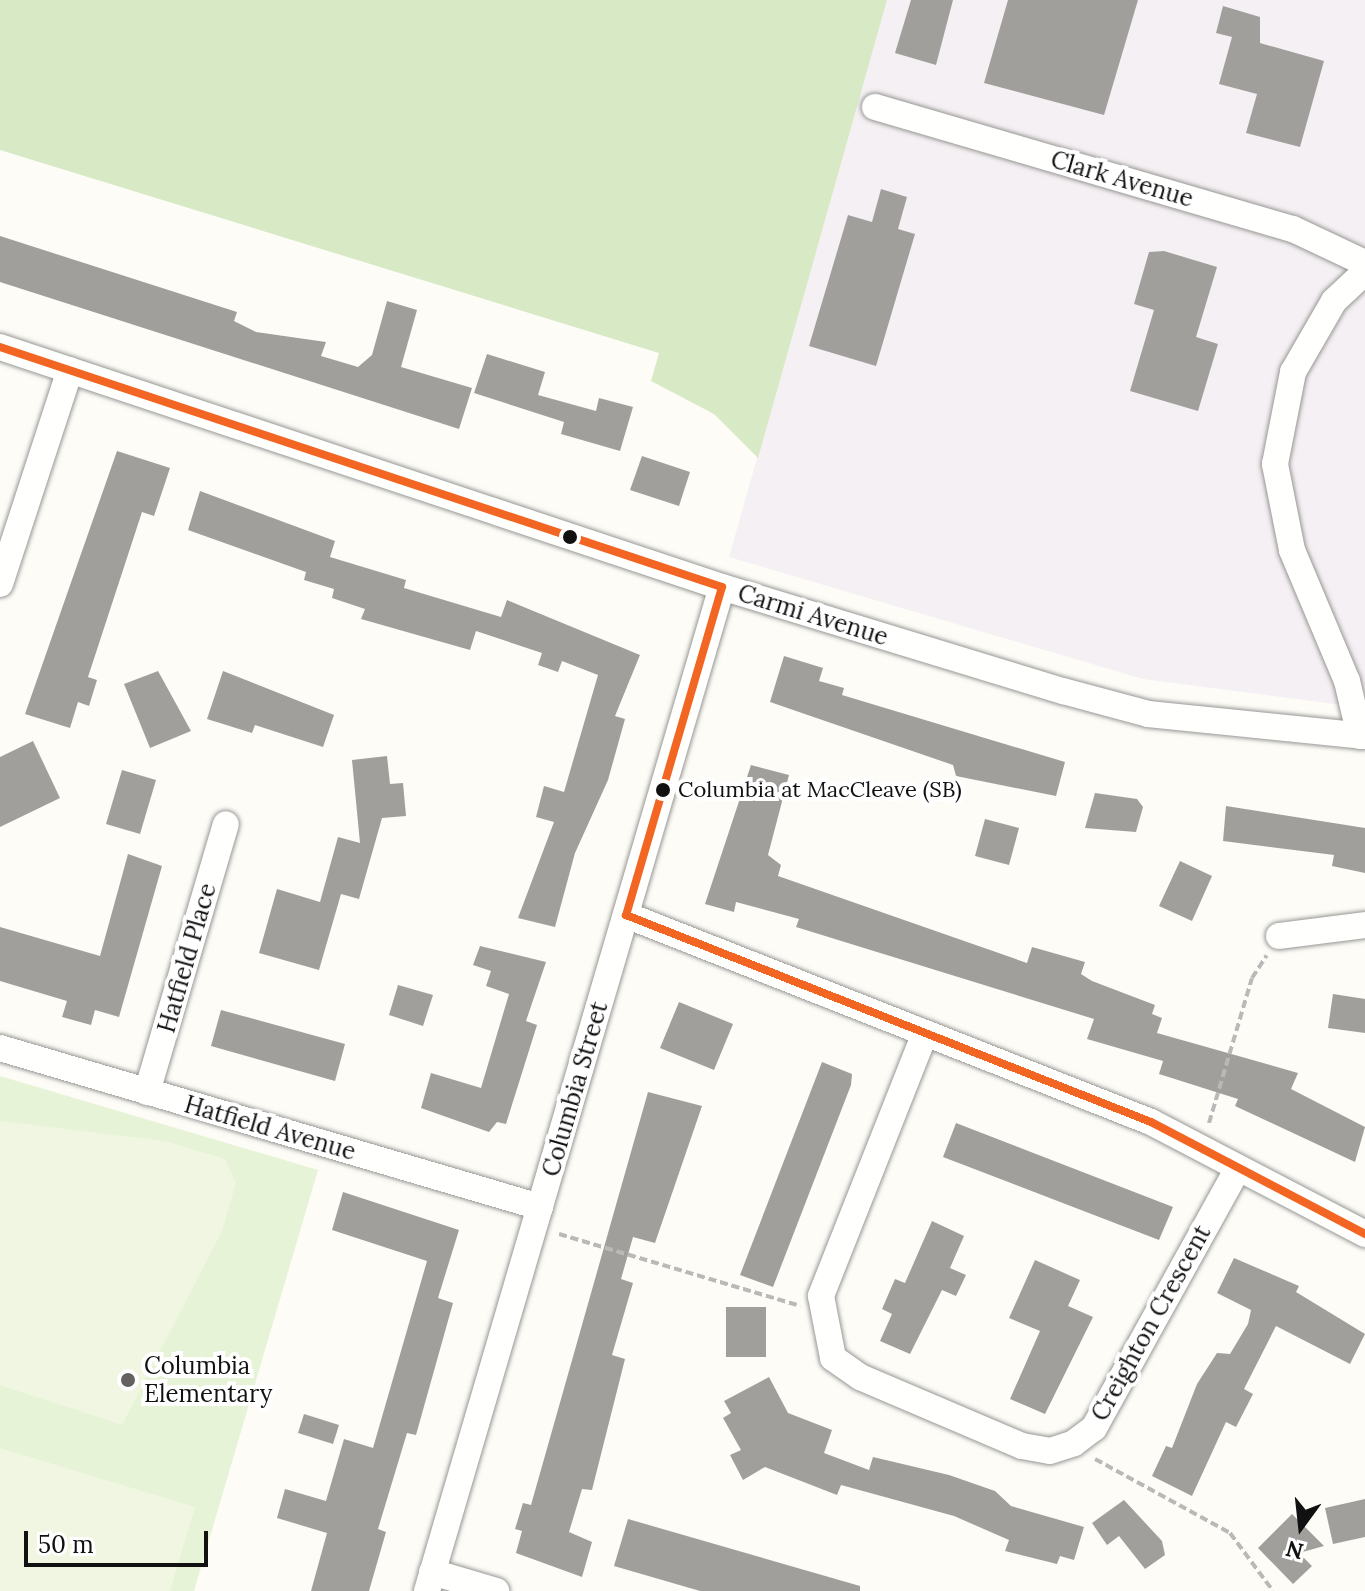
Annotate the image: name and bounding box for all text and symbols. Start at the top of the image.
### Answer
street label: Clark Avenue [1048,145,1196,213]
unlabelled marker [562,529,578,545]
street label: Carmi Avenue [734,578,892,652]
place label: Columbia at MacCleave (SB) [678,777,962,803]
marker: Columbia at MacCleave (SB) [655,782,671,798]
street label: Hatfield Place [152,880,222,1036]
street label: Columbia Street [536,998,614,1180]
street label: Hatfield Avenue [181,1090,359,1166]
street label: Creighton Crescent [1085,1220,1217,1426]
place label: Columbia Elementary [144,1352,272,1408]
marker: Columbia Elementary [119,1371,137,1389]
north arrow [1261,1487,1341,1567]
scale bar [28,1515,212,1565]
text: 50 m [38,1529,94,1560]
text: N [1283,1534,1307,1566]

